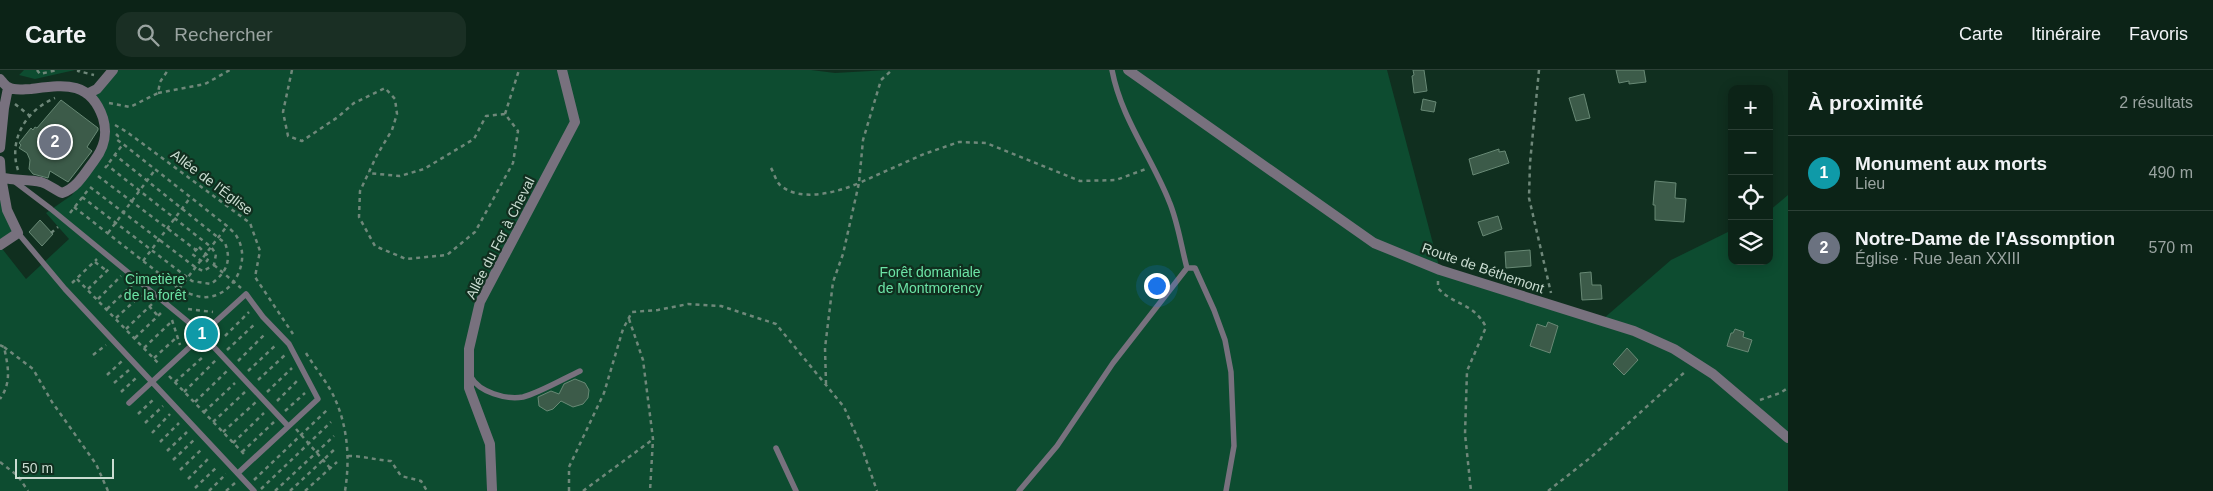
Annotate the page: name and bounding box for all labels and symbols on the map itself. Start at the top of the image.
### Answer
pin: 2 [39,123,71,161]
street label: Allée de l'Église [168,146,256,218]
street label: Allée du Fer à Cheval [462,174,538,302]
street label: Route de Béthemont [1420,240,1546,297]
park label: Forêt domaniale de Montmorency [878,264,982,296]
park label: Cimetière de la forêt [124,271,186,303]
your location [1144,273,1170,299]
pin: 1 [186,315,218,353]
scale bar [15,456,114,479]

